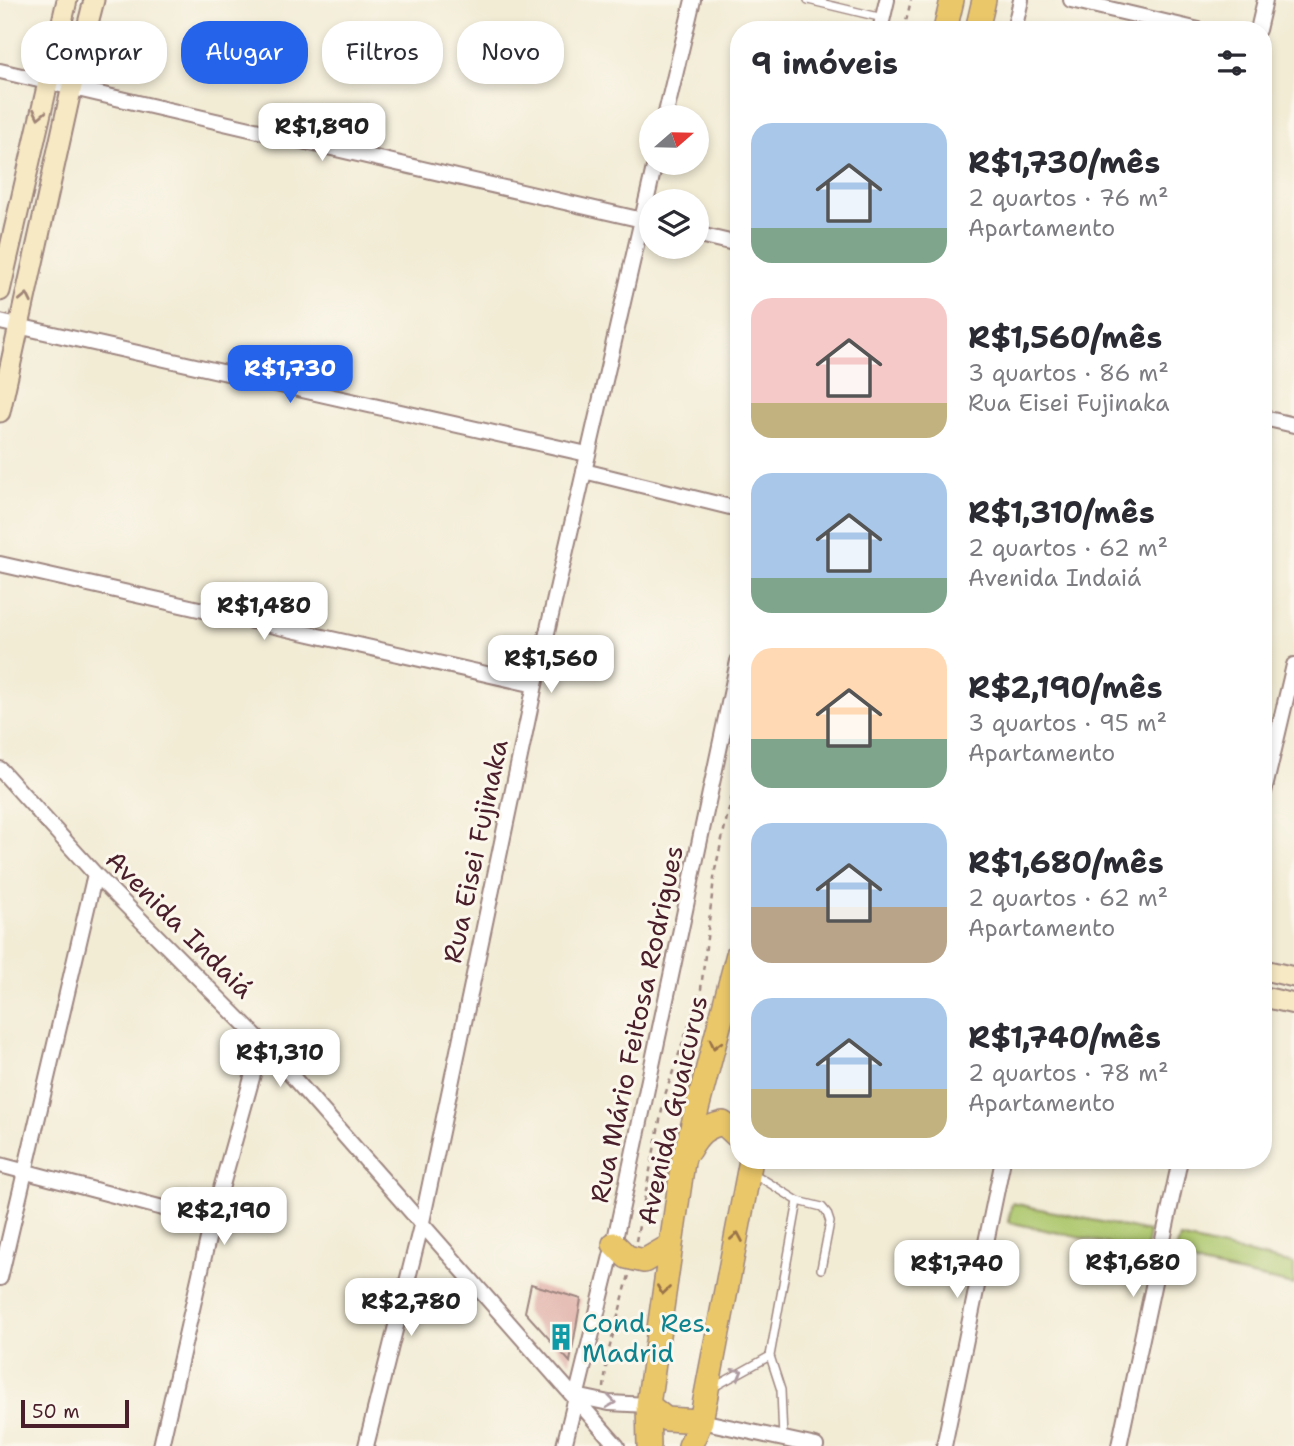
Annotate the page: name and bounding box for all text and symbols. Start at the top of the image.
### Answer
chip: Comprar [21,21,167,84]
chip: Alugar [181,21,308,84]
chip: Filtros [322,21,443,84]
chip: Novo [457,21,564,84]
text: 9 imóveis [751,43,898,84]
icon: filters [1213,44,1251,82]
pin: R$1,890 [257,104,387,163]
north arrow [639,105,709,175]
map controls [639,105,709,259]
one-way arrow [33,108,47,120]
text: R$1,890 [274,111,370,141]
text: R$1,730/mês [968,142,1160,183]
icon: home [807,151,891,235]
text: 2 quartos · 76 m² [968,183,1169,213]
button: layers [639,189,709,259]
text: Apartamento [968,213,1115,243]
one-way arrow [18,292,32,304]
text: R$1,560/mês [968,317,1162,358]
icon: home [807,326,891,410]
pin: R$1,730 [225,346,355,405]
text: R$1,730 [244,353,336,383]
text: 3 quartos · 86 m² [968,358,1169,388]
text: Rua Eisei Fujinaka [968,388,1170,418]
text: R$1,310/mês [968,492,1155,533]
icon: home [807,501,891,585]
text: 2 quartos · 62 m² [968,533,1168,563]
text: Avenida Indaiá [968,563,1141,593]
pin: R$1,480 [199,582,329,642]
text: R$1,480 [217,590,311,620]
pin: R$1,560 [486,636,616,695]
text: R$1,560 [504,643,598,673]
text: R$2,190/mês [968,667,1163,708]
icon: home [807,676,891,760]
text: 3 quartos · 95 m² [968,708,1167,738]
street label: Rua Eisei Fujinaka [434,736,516,966]
text: Apartamento [968,738,1115,768]
street label: Avenida Indaiá [98,842,262,1006]
street label: Rua Mário Feitosa Rodrigues [581,842,691,1206]
text: R$1,680/mês [968,842,1164,883]
icon: home [807,851,891,935]
text: 2 quartos · 62 m² [968,883,1168,913]
text: Apartamento [968,913,1115,943]
street label: Avenida Guaicurus [629,992,715,1228]
text: R$1,740/mês [968,1017,1161,1058]
icon: home [807,1026,891,1110]
pin: R$1,310 [215,1030,345,1089]
text: R$1,310 [236,1037,324,1067]
one-way arrow [708,1038,723,1050]
text: 2 quartos · 78 m² [968,1058,1169,1088]
text: Apartamento [968,1088,1115,1118]
pin: R$2,190 [159,1188,289,1247]
text: R$2,190 [177,1195,271,1225]
one-way arrow [729,1231,744,1243]
pin: R$1,740 [892,1240,1022,1300]
pin: R$1,680 [1068,1240,1198,1299]
text: R$1,680 [1085,1247,1181,1277]
text: R$1,740 [910,1248,1004,1278]
pin: R$2,780 [346,1278,476,1338]
one-way arrow [655,1284,670,1296]
text: R$2,780 [361,1286,461,1316]
place label: Cond. Res. Madrid [582,1305,711,1370]
building icon: Cond. Res. Madrid [546,1322,576,1352]
one-way arrow [731,1368,744,1381]
one-way arrow [606,1395,617,1410]
scale bar [21,1397,130,1429]
text: 50 m [32,1399,80,1424]

